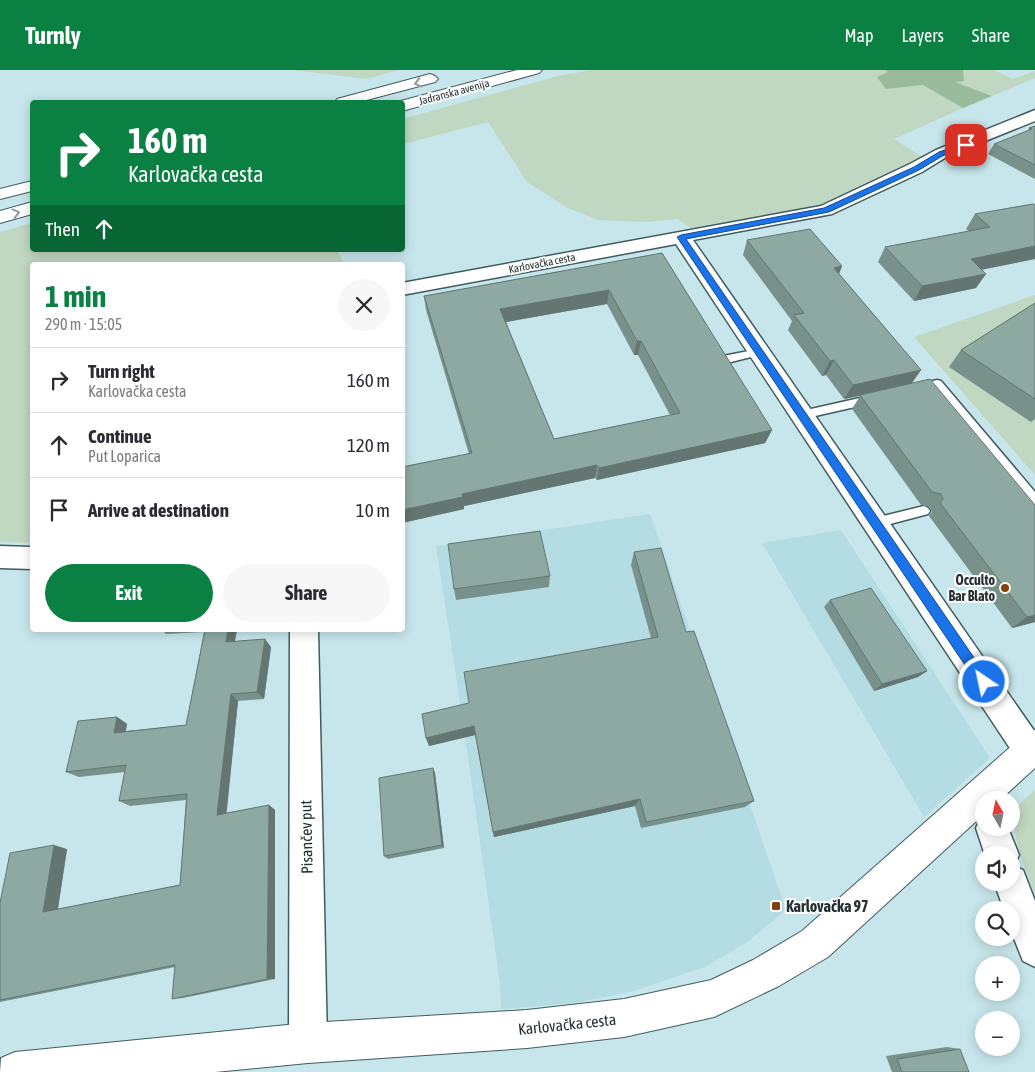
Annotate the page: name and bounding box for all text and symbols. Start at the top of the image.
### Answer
text: Turnly [25,22,81,49]
text: Map [844,25,873,46]
text: Layers [901,25,944,46]
text: Share [972,25,1010,46]
one-way arrow [414,77,422,87]
street label: Jadranska avenija [417,77,491,107]
icon: right [45,120,110,185]
text: 160 m [128,120,207,160]
pin [945,124,987,166]
icon: arrive [952,131,980,159]
text: Karlovačka cesta [128,161,263,187]
one-way arrow [12,208,21,219]
icon: ahead [90,215,118,243]
text: Then [45,218,80,240]
street label: Karlovačka cesta [508,251,576,275]
text: 1 min [45,279,106,313]
button: close [338,279,390,331]
text: 290 m · 15:05 [45,315,122,333]
text: Turn right [88,360,155,382]
icon: right [45,366,73,394]
text: 160 m [347,369,390,391]
text: Karlovačka cesta [88,382,186,400]
text: Continue [88,425,152,447]
icon: ahead [45,431,73,459]
text: 120 m [347,434,390,456]
text: Put Loparica [88,447,161,465]
icon: arrive [45,496,73,524]
text: Arrive at destination [88,499,229,521]
text: 10 m [356,499,390,521]
button: Exit [45,564,213,622]
button: Share [223,564,390,622]
place label: Occulto Bar Blato [948,572,995,604]
marker: Occulto Bar Blato [999,582,1011,594]
position arrow [957,655,1009,707]
north arrow [975,791,1020,836]
map controls [975,791,1020,1056]
street label: Pisančev put [296,800,317,874]
button: sound [975,846,1020,891]
place label: Karlovačka 97 [786,897,869,915]
marker: Karlovačka 97 [770,900,782,912]
button: search [975,901,1020,946]
button: + [975,956,1020,1001]
street label: Karlovačka cesta [517,1010,617,1038]
button: − [975,1011,1020,1056]

